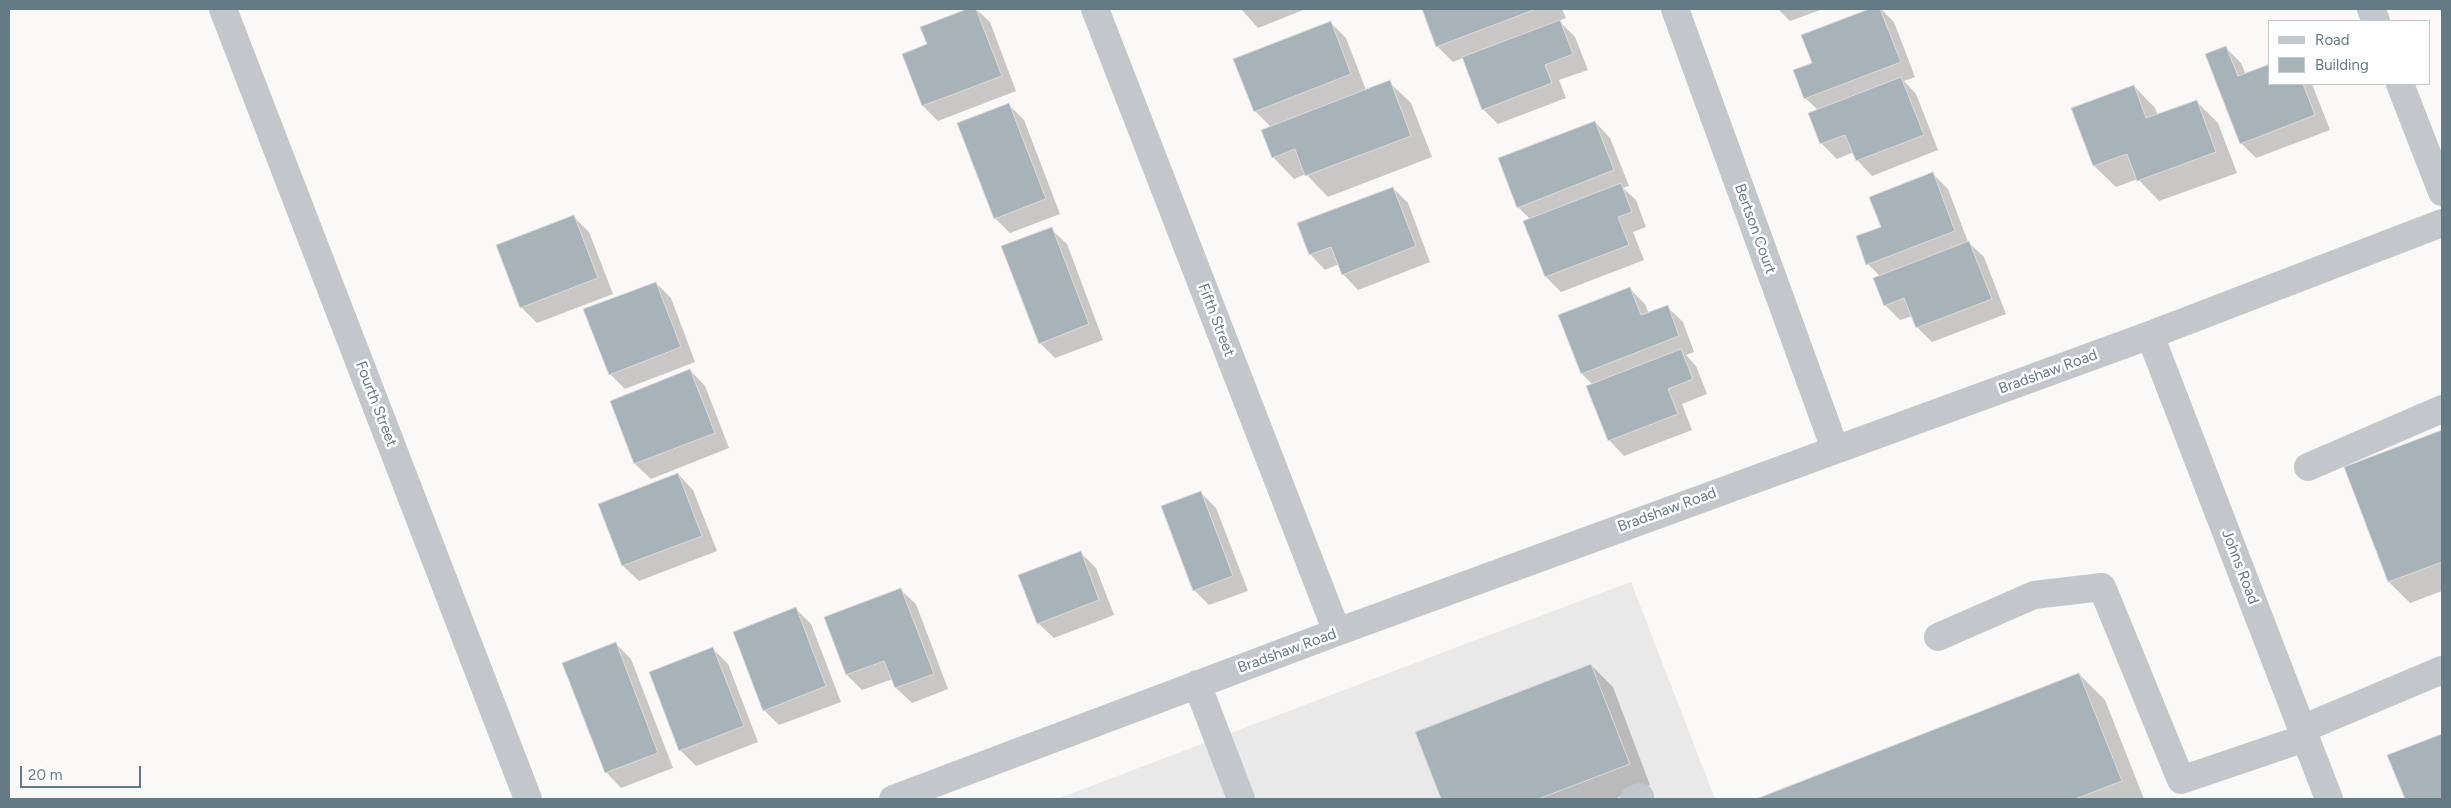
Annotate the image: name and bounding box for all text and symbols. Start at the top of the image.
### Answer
legend [2268,20,2431,85]
text: Road [2315,31,2350,49]
text: Building [2315,56,2369,74]
street label: Bertson Court [1730,182,1780,276]
street label: Fifth Street [1194,281,1238,359]
street label: Bradshaw Road [1996,346,2100,398]
street label: Fourth Street [351,359,401,449]
street label: Bradshaw Road [1615,484,1719,536]
street label: Johns Road [2218,527,2262,607]
street label: Bradshaw Road [1235,625,1339,677]
scale bar [22,756,144,788]
text: 20 m [28,766,62,784]

